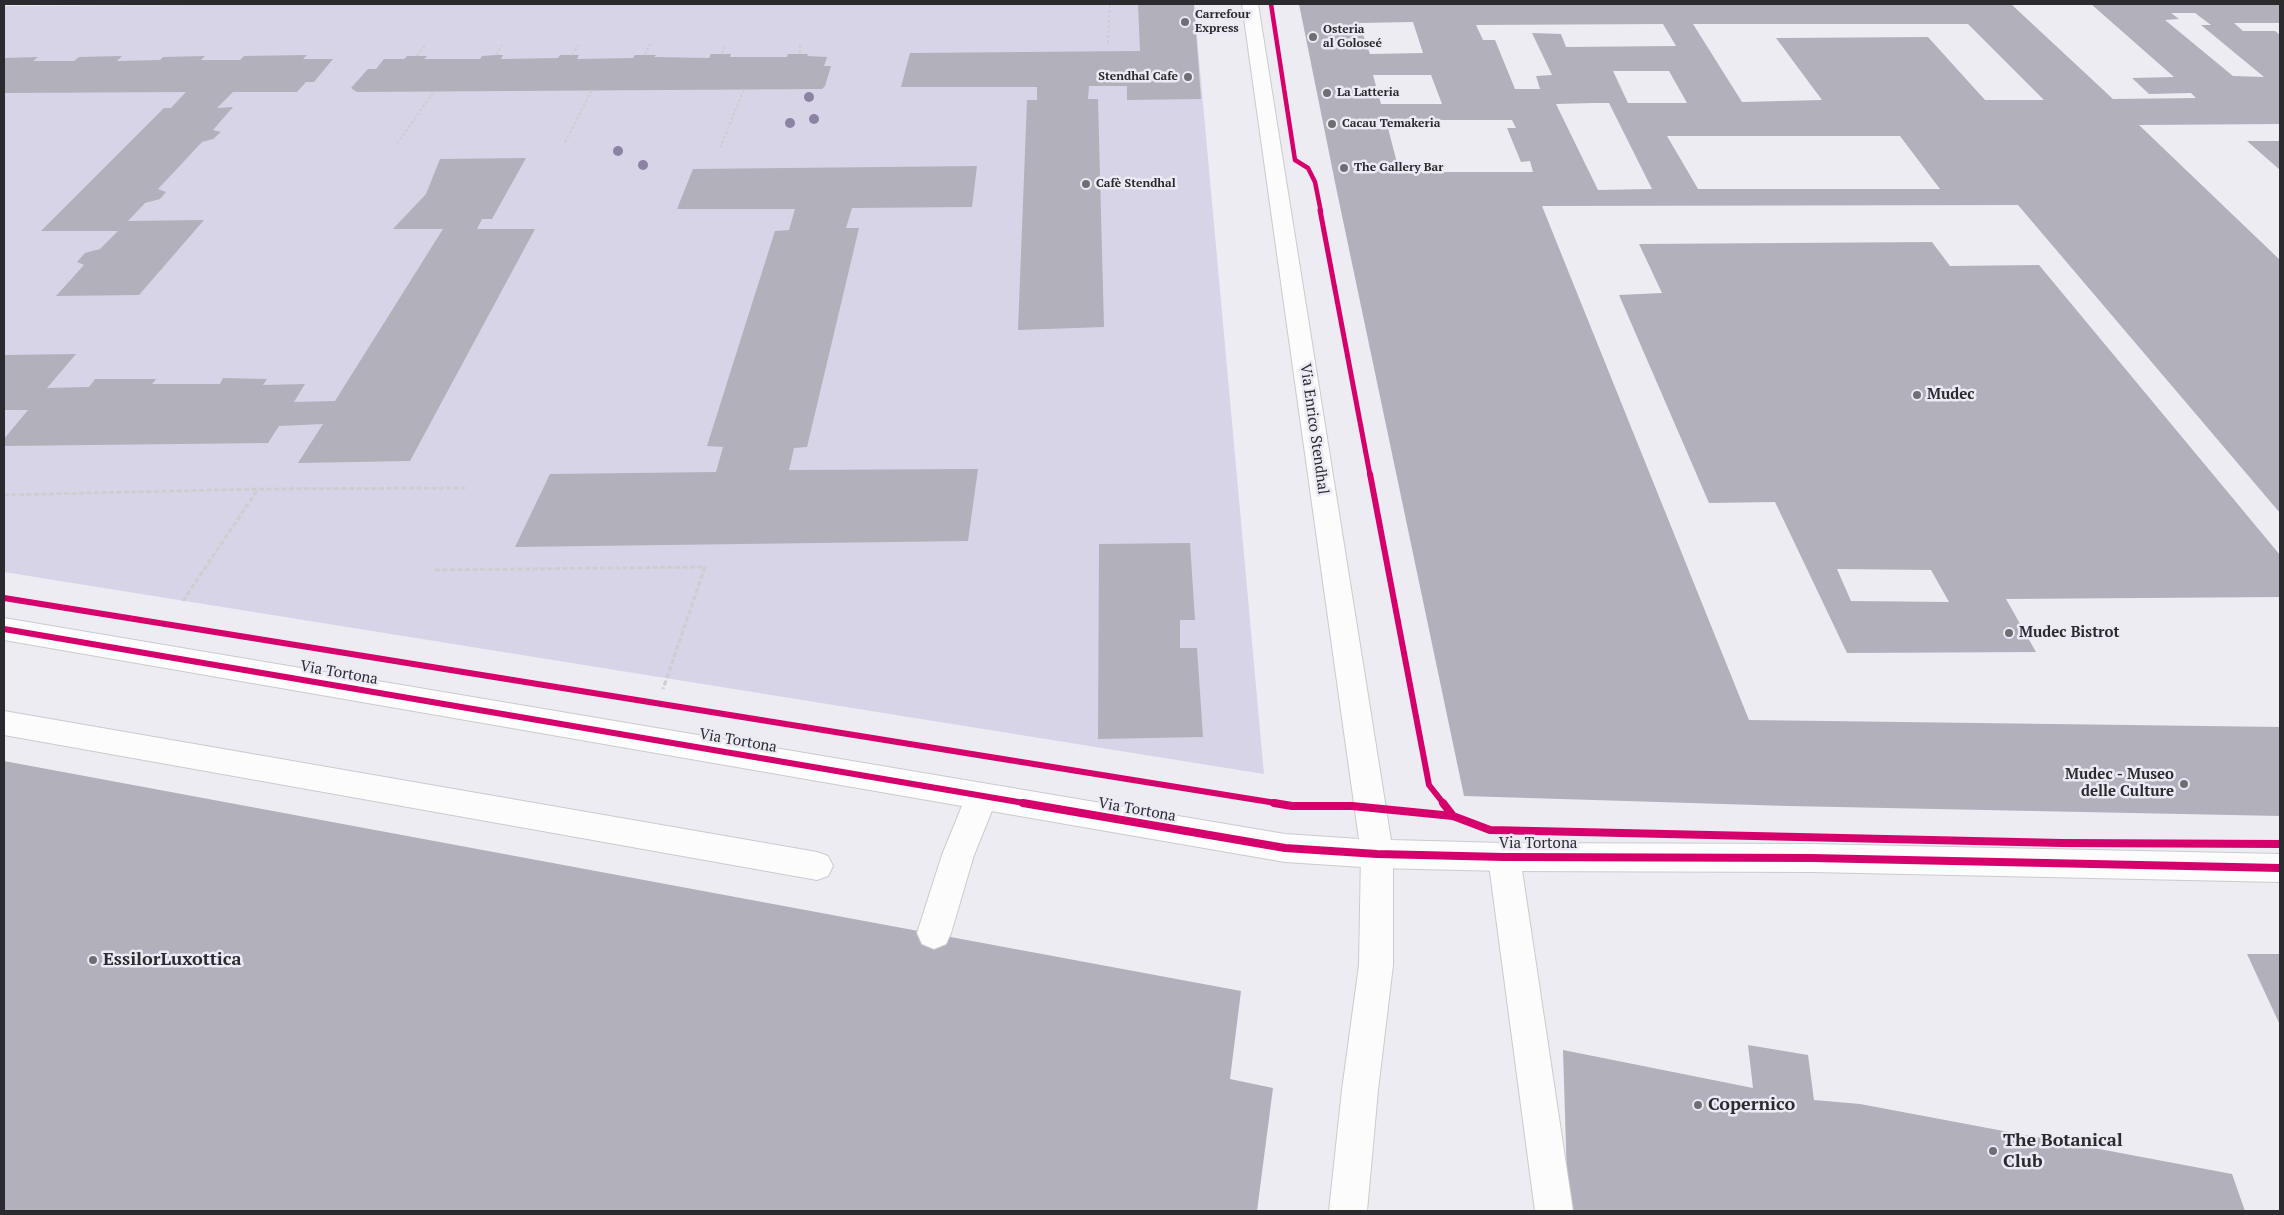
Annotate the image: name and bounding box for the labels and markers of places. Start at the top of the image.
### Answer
place label: Carrefour Express [1195,8,1250,36]
marker: Carrefour Express [1179,16,1191,28]
place label: Osteria al Goloseé [1323,23,1382,51]
marker: Osteria al Goloseé [1307,31,1319,43]
place label: Stendhal Cafe [1098,70,1178,84]
marker: Stendhal Cafe [1182,71,1194,83]
place label: La Latteria [1337,86,1399,100]
marker: La Latteria [1321,87,1333,99]
place label: Cacau Temakeria [1342,117,1440,131]
marker: Cacau Temakeria [1326,118,1338,130]
place label: The Gallery Bar [1354,161,1443,175]
marker: The Gallery Bar [1338,162,1350,174]
place label: Cafè Stendhal [1096,177,1176,191]
marker: Cafè Stendhal [1080,178,1092,190]
place label: Mudec [1927,386,1975,404]
marker: Mudec [1911,389,1923,401]
place label: Mudec Bistrot [2019,624,2119,642]
marker: Mudec Bistrot [2003,627,2015,639]
place label: Mudec - Museo delle Culture [2065,766,2174,801]
marker: Mudec - Museo delle Culture [2178,778,2190,790]
place label: EssilorLuxottica [103,949,242,971]
marker: EssilorLuxottica [87,954,99,966]
place label: Copernico [1708,1094,1795,1116]
marker: Copernico [1692,1099,1704,1111]
place label: The Botanical Club [2003,1130,2123,1172]
marker: The Botanical Club [1987,1145,1999,1157]

